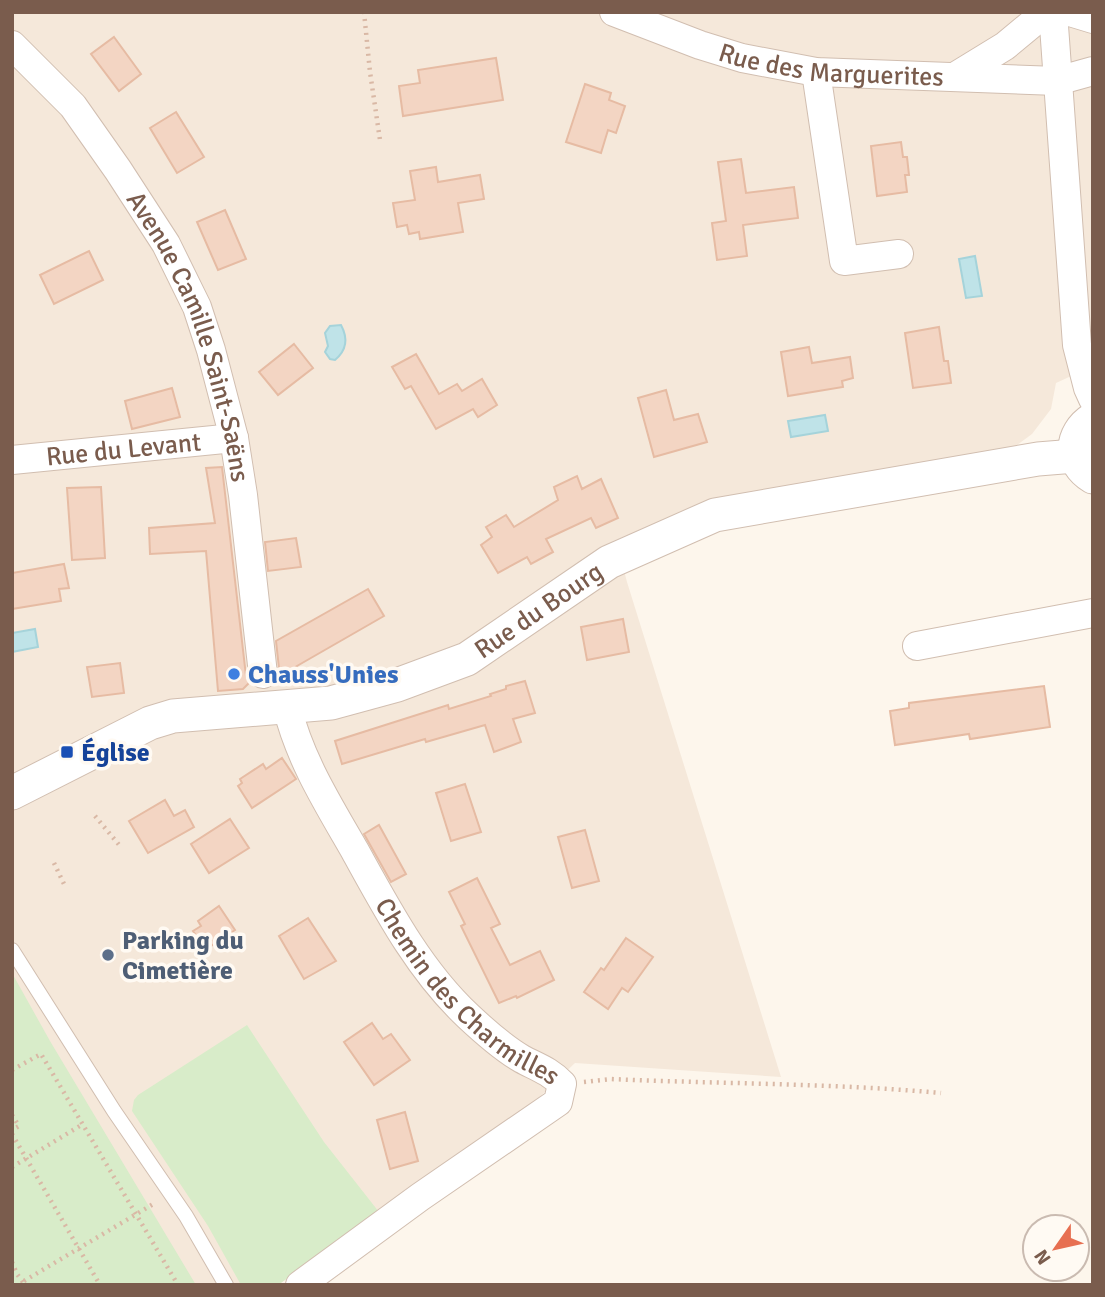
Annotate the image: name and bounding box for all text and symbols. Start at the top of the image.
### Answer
street label: Rue des Marguerites [715,37,944,94]
street label: Avenue Camille Saint-Saëns [119,186,256,484]
street label: Rue du Levant [45,426,203,474]
street label: Rue du Bourg [469,556,609,666]
place label: Chauss'Unies [248,659,399,691]
marker: Chauss'Unies [226,666,242,682]
place label: Église [81,737,150,769]
marker: Église [59,744,75,760]
street label: Chemin des Charmilles [368,893,566,1092]
place label: Parking du Cimetière [122,925,244,987]
marker: Parking du Cimetière [100,947,116,963]
north arrow [1021,1213,1091,1283]
text: N [1029,1245,1056,1269]

